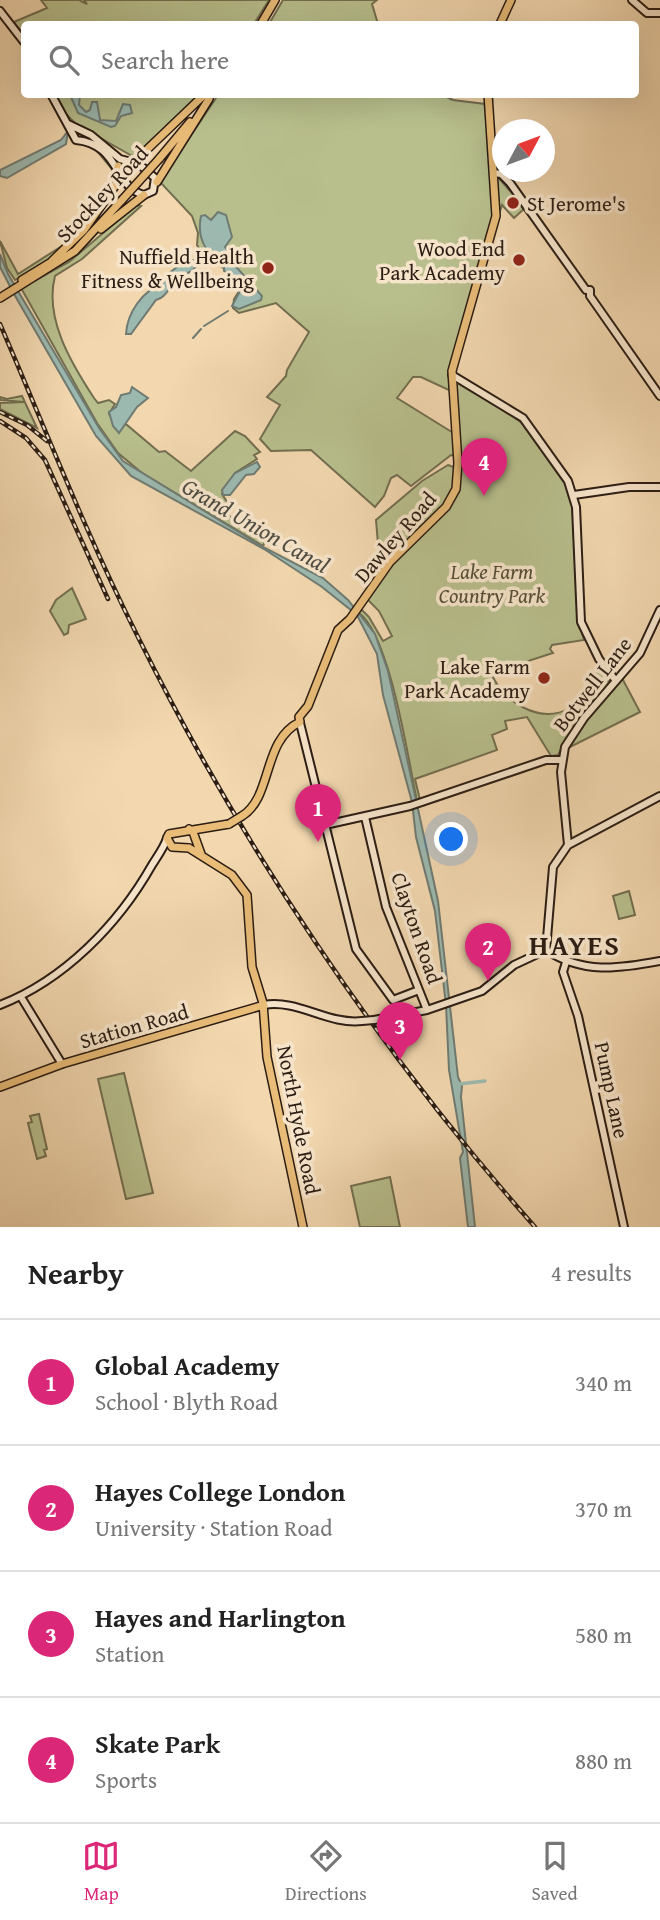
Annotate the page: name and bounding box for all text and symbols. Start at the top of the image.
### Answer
search box [21,21,639,98]
text: Search here [101,40,229,79]
icon: search [45,41,83,79]
north arrow [492,119,555,182]
street label: Stockley Road [49,138,156,249]
place label: St Jerome's [527,188,626,219]
marker: St Jerome's [505,195,521,211]
place label: Wood End Park Academy [379,233,506,288]
place label: Nuffield Health Fitness & Wellbeing [81,241,255,296]
marker: Wood End Park Academy [511,252,527,268]
marker: Nuffield Health Fitness & Wellbeing [260,260,276,276]
pin: 4 [461,438,507,496]
water label: Grand Union Canal [176,469,336,581]
street label: Dawley Road [347,484,444,589]
park label: Lake Farm Country Park [439,556,546,611]
street label: Botwell Lane [545,630,639,738]
place label: Lake Farm Park Academy [404,651,531,706]
marker: Lake Farm Park Academy [536,670,552,686]
pin: 1 [295,784,341,842]
your location [434,822,468,856]
street label: Clayton Road [383,868,451,989]
pin: 2 [465,923,511,981]
district label: HAYES [529,924,621,965]
street label: Station Road [76,995,193,1056]
pin: 3 [377,1002,423,1060]
street label: Pump Lane [587,1039,637,1141]
street label: North Hyde Road [269,1043,329,1198]
text: Nearby [28,1251,124,1295]
text: 4 results [551,1256,632,1289]
text: Global Academy [95,1346,279,1385]
text: 1 [45,1366,57,1399]
text: 340 m [575,1366,632,1399]
text: School · Blyth Road [95,1385,278,1418]
text: Hayes College London [95,1472,345,1511]
text: 2 [45,1492,57,1525]
text: 370 m [575,1492,632,1525]
text: University · Station Road [95,1511,332,1544]
text: Hayes and Harlington [95,1598,346,1637]
text: 3 [45,1618,57,1651]
text: 580 m [575,1618,632,1651]
text: Station [95,1637,164,1670]
text: Skate Park [95,1724,220,1763]
text: 4 [45,1744,57,1777]
text: 880 m [575,1744,632,1777]
text: Sports [95,1763,157,1796]
tab: Map [82,1837,120,1907]
tab: Directions [285,1837,367,1907]
tab: Saved [532,1837,578,1907]

